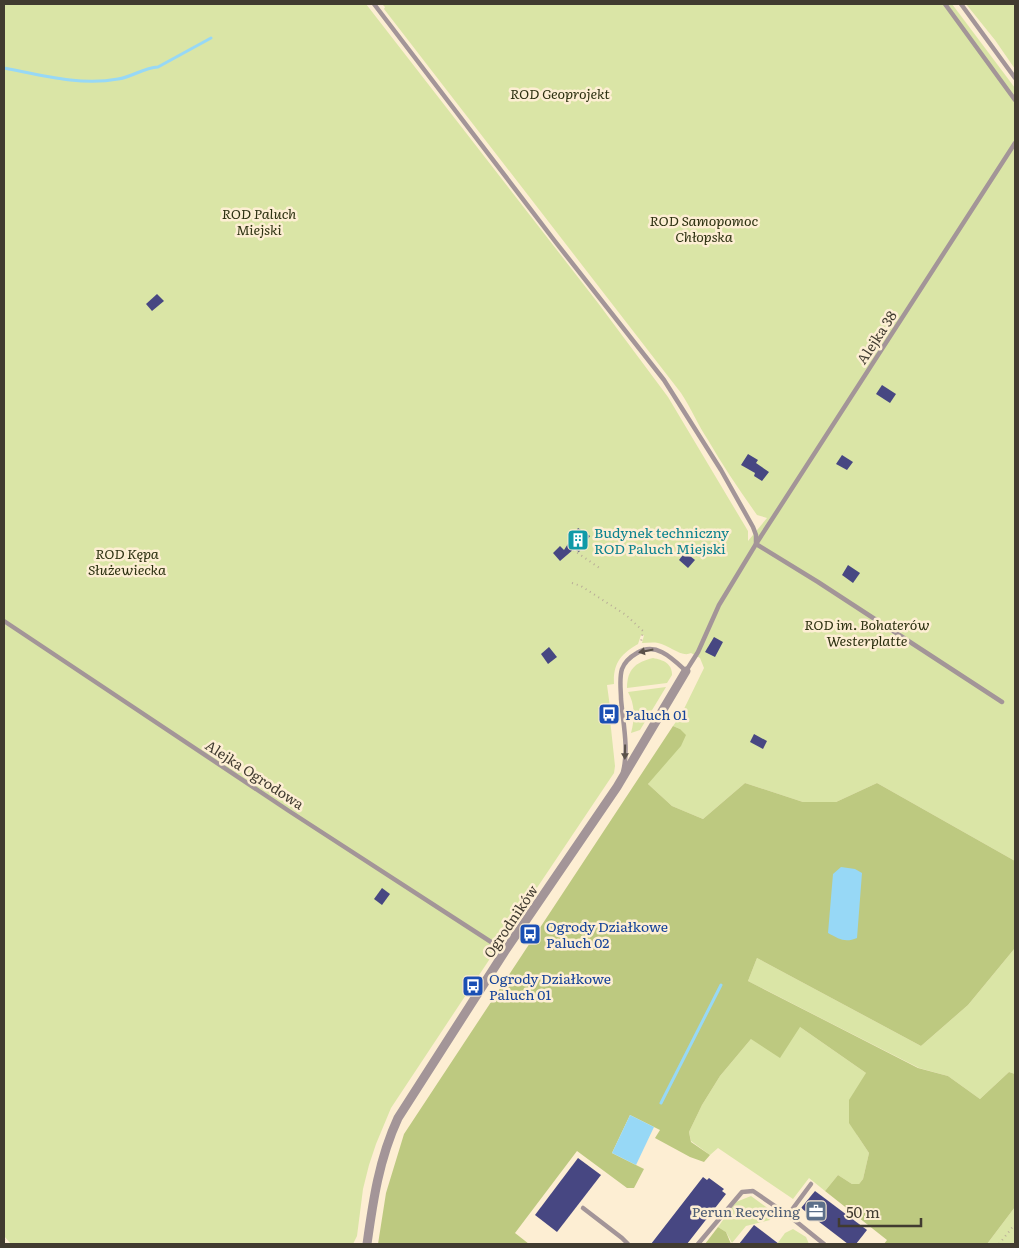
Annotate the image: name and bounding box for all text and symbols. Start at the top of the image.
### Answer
park label: ROD Geoprojekt [510,83,610,103]
park label: ROD Paluch Miejski [222,203,297,239]
park label: ROD Samopomoc Chłopska [650,210,759,246]
street label: Alejka 38 [851,306,901,368]
place label: Budynek techniczny ROD Paluch Miejski [594,522,730,558]
building icon: Budynek techniczny ROD Paluch Miejski [566,528,590,552]
park label: ROD Kępa Służewiecka [88,543,166,579]
park label: ROD im. Bohaterów Westerplatte [804,614,930,650]
one-way arrow [637,648,653,656]
bus stop icon: Paluch 01 [597,702,621,726]
place label: Paluch 01 [625,704,687,724]
street label: Alejka Ogrodowa [202,735,309,814]
one-way arrow [621,744,629,760]
street label: Ogrodników [478,881,542,961]
place label: Ogrody Działkowe Paluch 02 [546,916,668,952]
bus stop icon: Ogrody Działkowe Paluch 02 [518,922,542,946]
place label: Ogrody Działkowe Paluch 01 [489,968,611,1004]
bus stop icon: Ogrody Działkowe Paluch 01 [461,974,485,998]
scale bar [839,1196,922,1228]
office icon: Perun Recycling [804,1199,828,1223]
text: 50 m [846,1200,880,1223]
place label: Perun Recycling [692,1201,800,1221]

